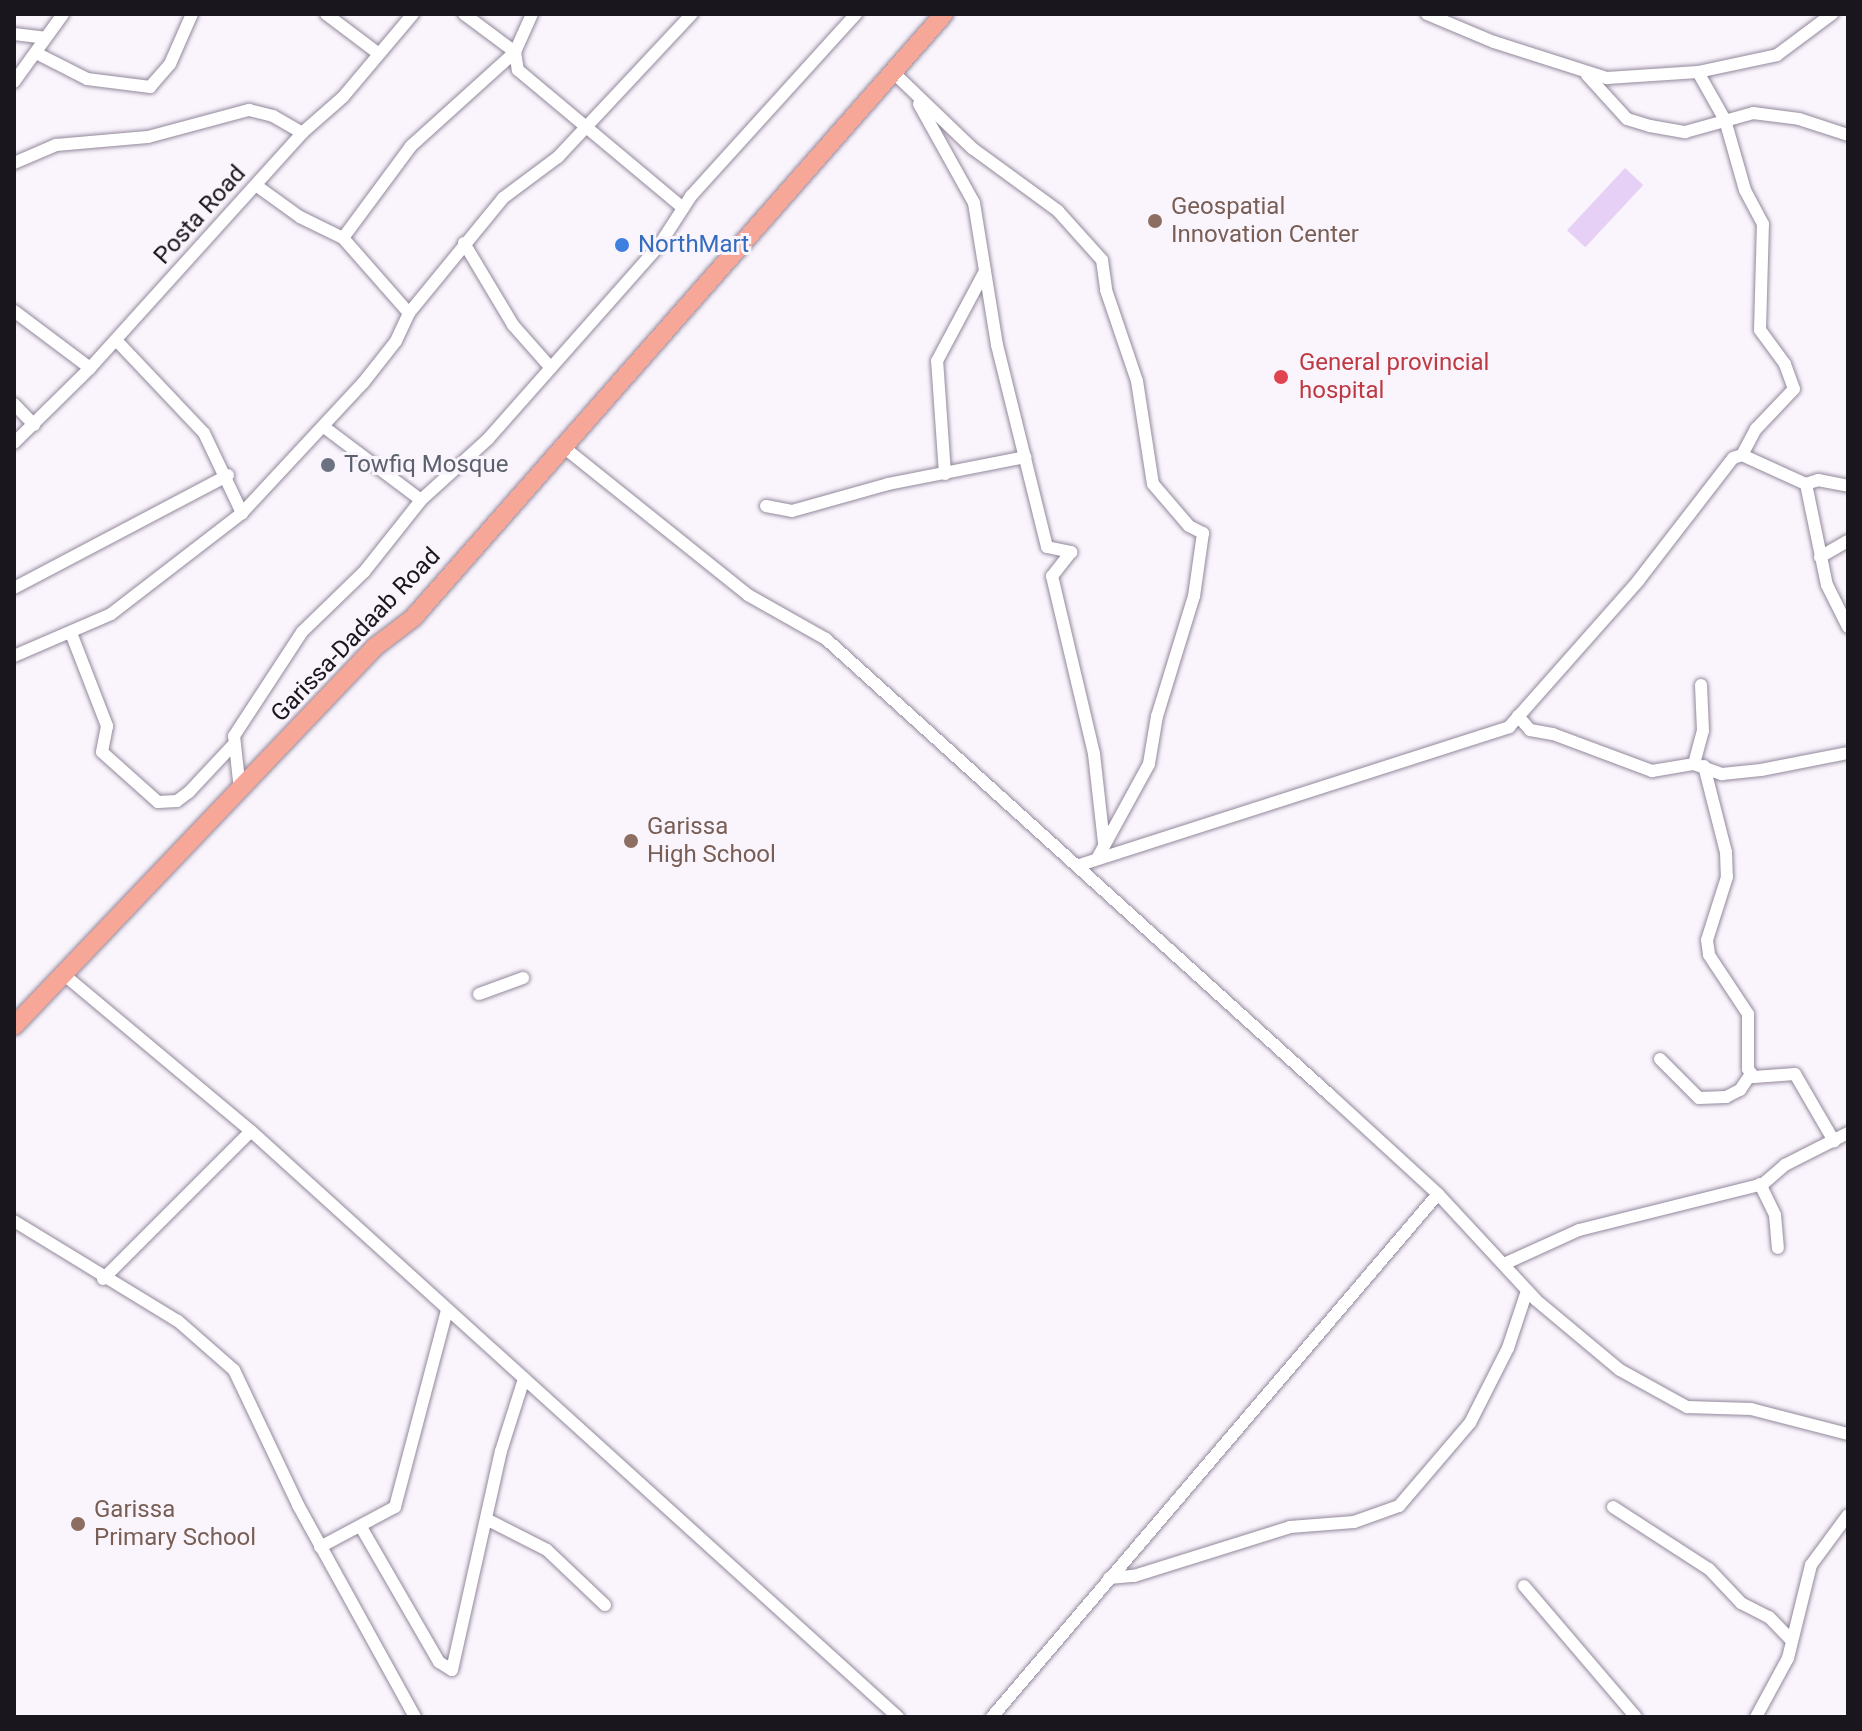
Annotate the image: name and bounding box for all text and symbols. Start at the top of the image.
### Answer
street label: Posta Road [148,160,252,270]
place label: Geospatial Innovation Center [1171,193,1359,249]
marker: Geospatial Innovation Center [1146,212,1164,230]
place label: NorthMart [638,231,749,259]
marker: NorthMart [613,236,631,254]
place label: General provincial hospital [1299,349,1489,405]
marker: General provincial hospital [1270,366,1292,388]
place label: Towfiq Mosque [344,451,508,479]
marker: Towfiq Mosque [319,456,337,474]
street label: Garissa-Dadaab Road [265,542,447,728]
place label: Garissa High School [647,813,776,869]
marker: Garissa High School [622,832,640,850]
place label: Garissa Primary School [94,1496,256,1552]
marker: Garissa Primary School [69,1515,87,1533]

